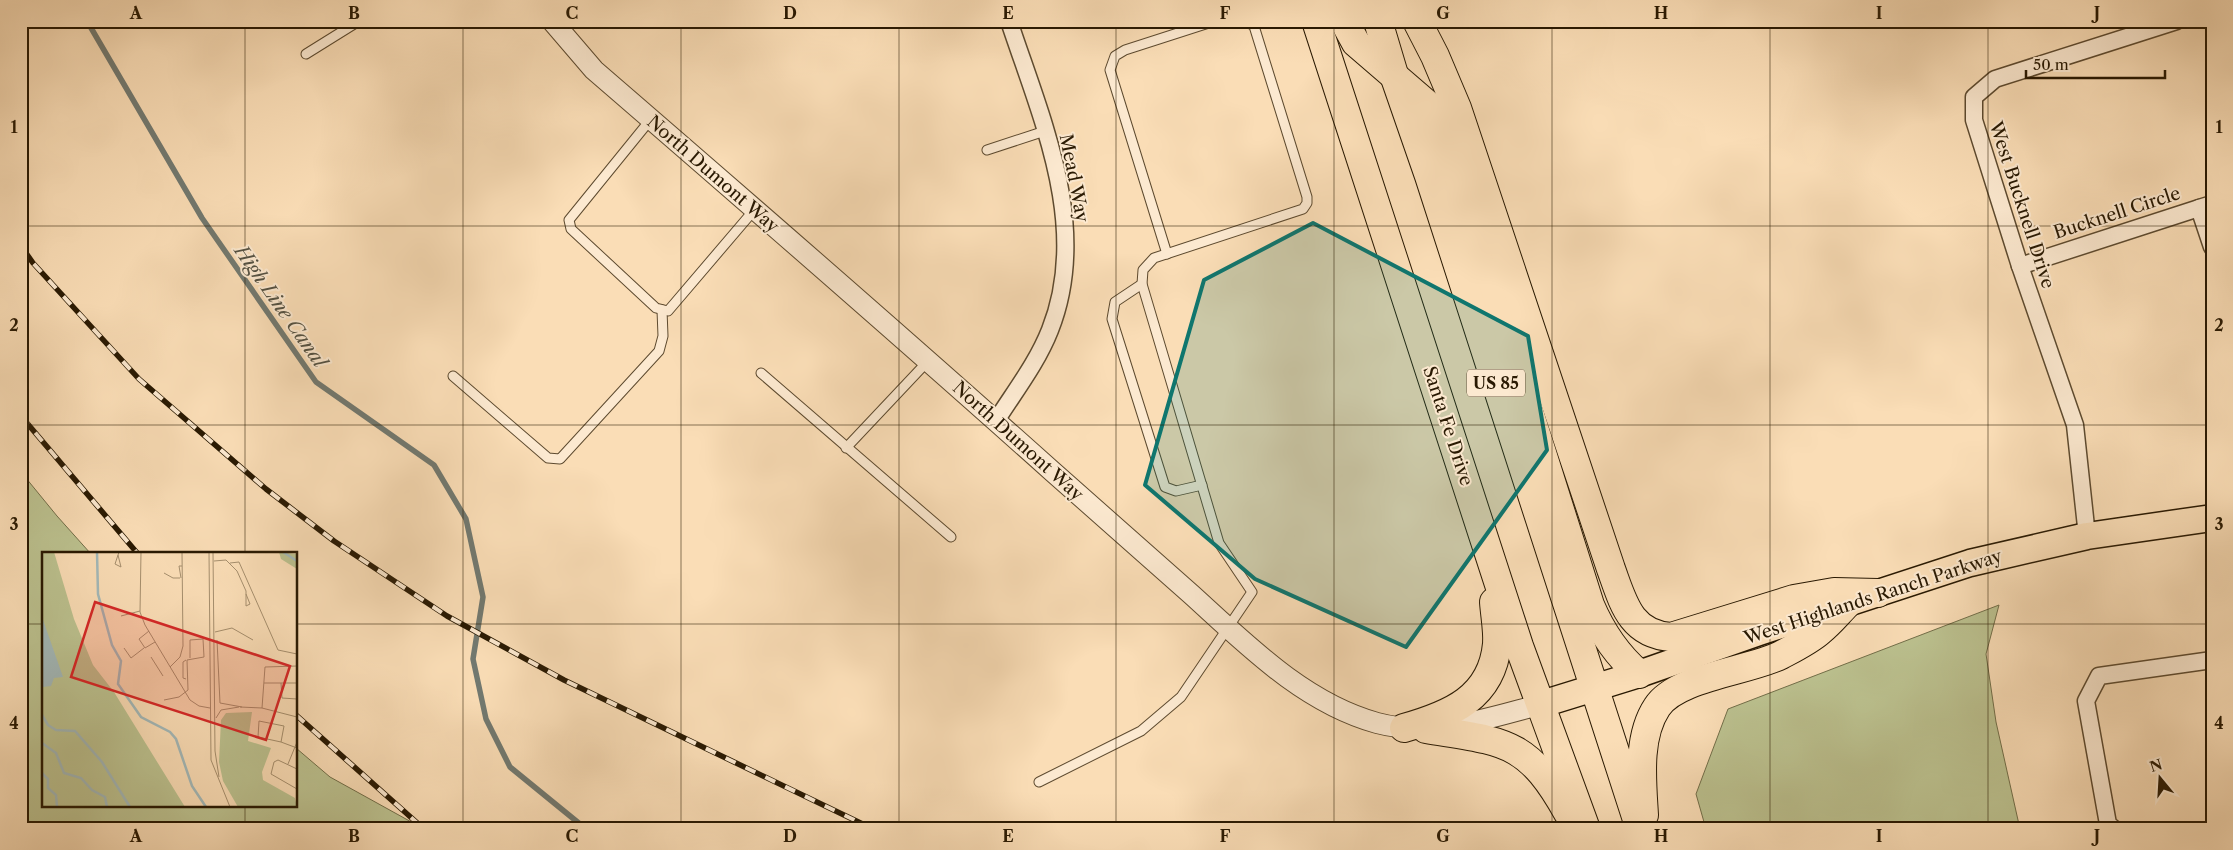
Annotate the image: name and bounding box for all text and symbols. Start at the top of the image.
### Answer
text: A [129,3,143,23]
text: B [348,3,360,23]
text: C [566,3,578,23]
text: D [783,3,797,23]
text: E [1002,3,1014,23]
text: F [1220,3,1231,23]
text: G [1436,3,1450,23]
text: H [1654,3,1668,23]
text: I [1876,3,1883,23]
text: J [2091,3,2100,23]
scale bar [2026,48,2164,80]
text: 50 m [2033,55,2069,74]
street label: North Dumont Way [642,111,784,238]
text: 1 [10,117,18,137]
text: 1 [2215,117,2223,137]
street label: West Bucknell Drive [1984,118,2059,291]
street label: Mead Way [1055,132,1094,225]
street label: Bucknell Circle [2051,182,2183,244]
water label: High Line Canal [229,239,333,374]
text: 2 [9,315,19,335]
text: 2 [2214,315,2224,335]
street label: Santa Fe Drive [1418,363,1478,489]
road number: US 85 [1467,369,1525,396]
street label: North Dumont Way [948,377,1088,506]
text: 3 [9,514,19,534]
text: 3 [2214,514,2224,534]
street label: West Highlands Ranch Parkway [1740,545,2006,650]
inset map [42,552,298,808]
text: 4 [9,713,19,733]
text: 4 [2214,713,2224,733]
north arrow [2136,752,2186,802]
text: N [2147,755,2165,776]
text: A [129,826,143,846]
text: B [348,826,360,846]
text: C [566,826,578,846]
text: D [783,826,797,846]
text: E [1002,826,1014,846]
text: F [1220,826,1231,846]
text: G [1436,826,1450,846]
text: H [1654,826,1668,846]
text: I [1876,826,1883,846]
text: J [2091,826,2100,846]

